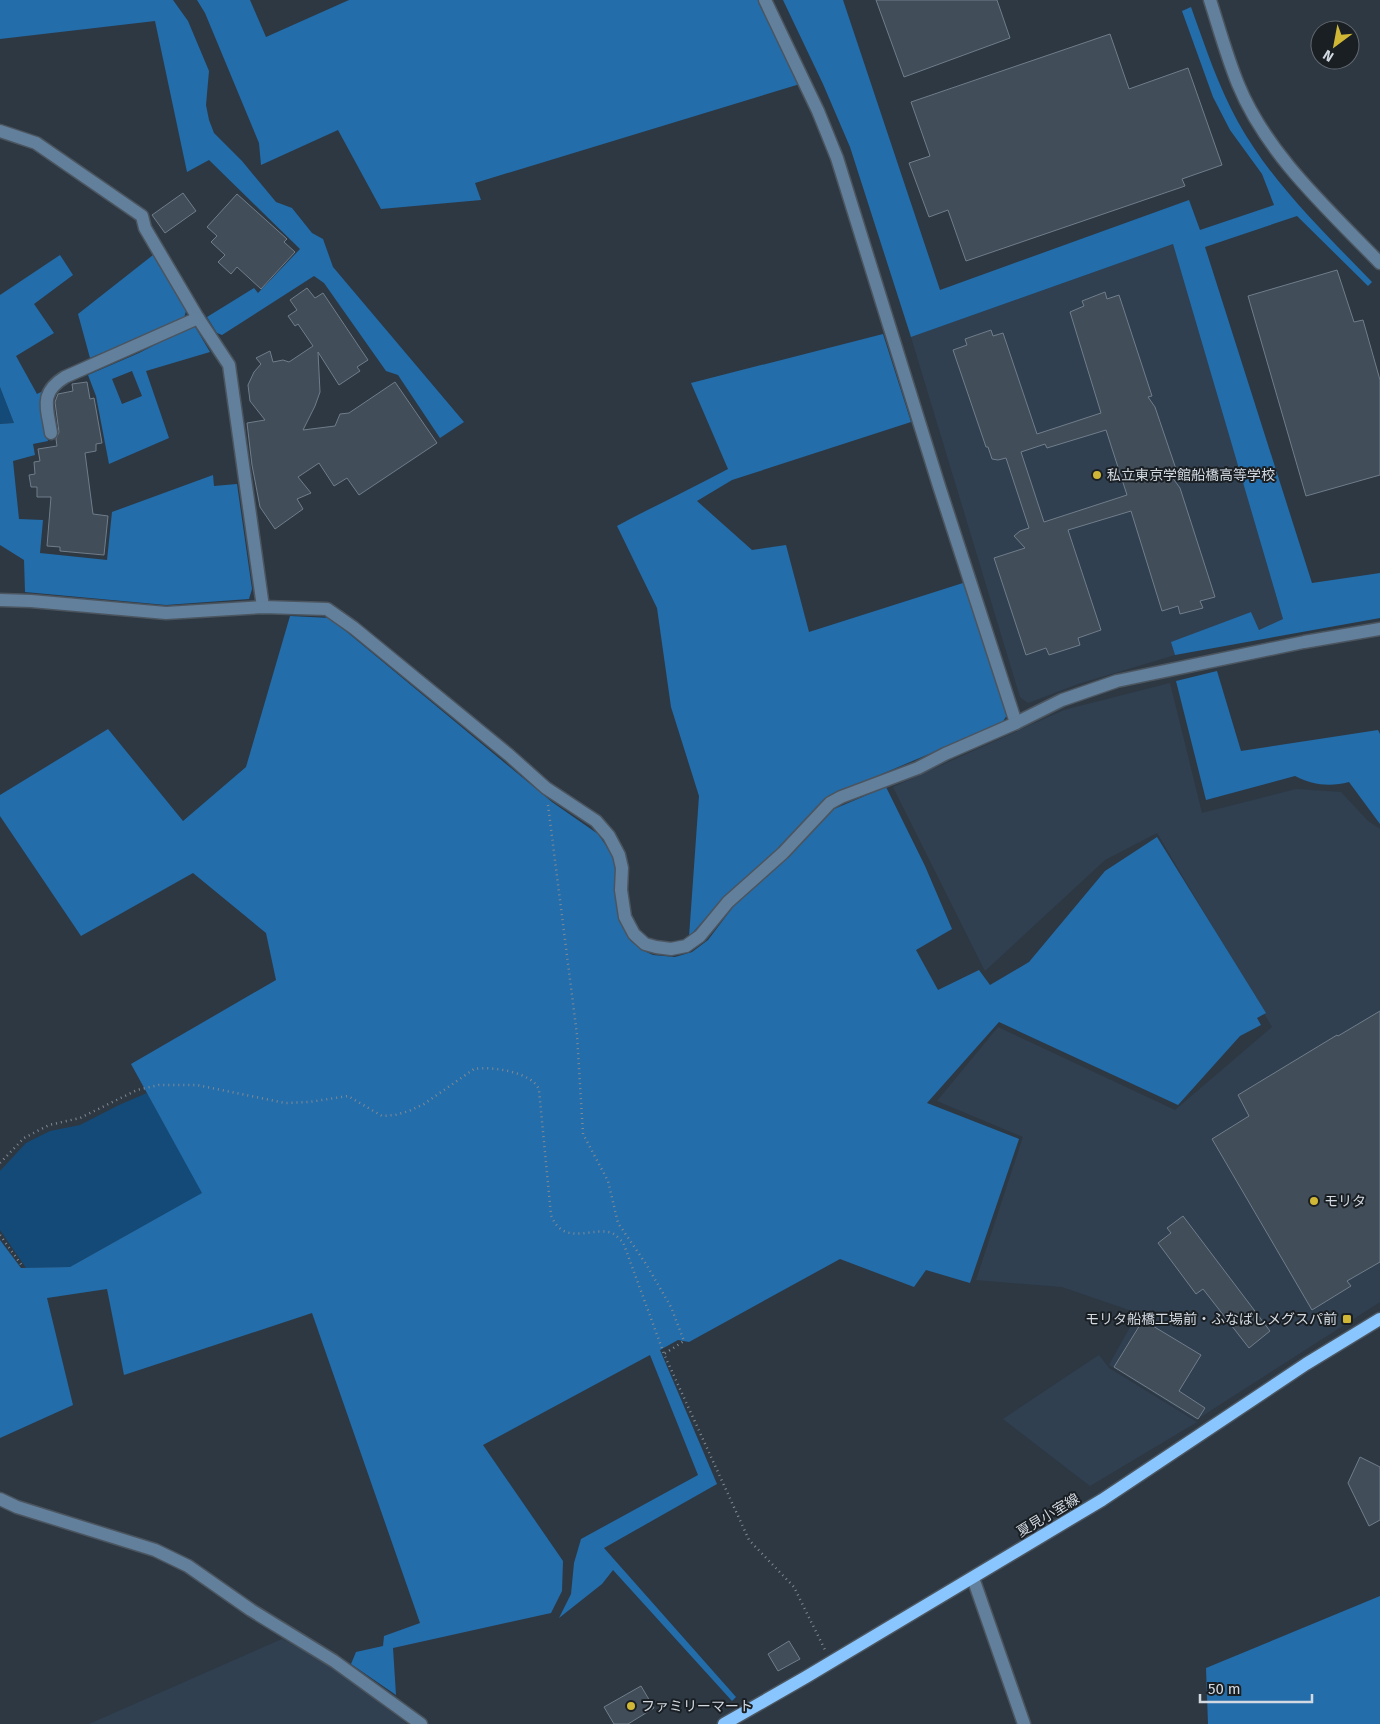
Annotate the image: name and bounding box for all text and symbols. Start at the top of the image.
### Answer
north arrow [1310,20,1360,70]
text: N [1320,46,1337,65]
place label: 私立東京学館船橋高等学校 [1107,467,1275,484]
marker: 私立東京学館船橋高等学校 [1091,469,1103,481]
place label: モリタ [1324,1193,1366,1210]
marker: モリタ [1308,1195,1320,1207]
place label: モリタ船橋工場前・ふなばしメグスパ前 [1085,1311,1337,1328]
marker: モリタ船橋工場前・ふなばしメグスパ前 [1341,1313,1353,1325]
street label: 夏見小室線 [1014,1490,1083,1541]
scale bar [1200,1672,1312,1704]
text: 50 m [1208,1680,1241,1698]
place label: ファミリーマート [641,1698,753,1715]
marker: ファミリーマート [625,1700,637,1712]

